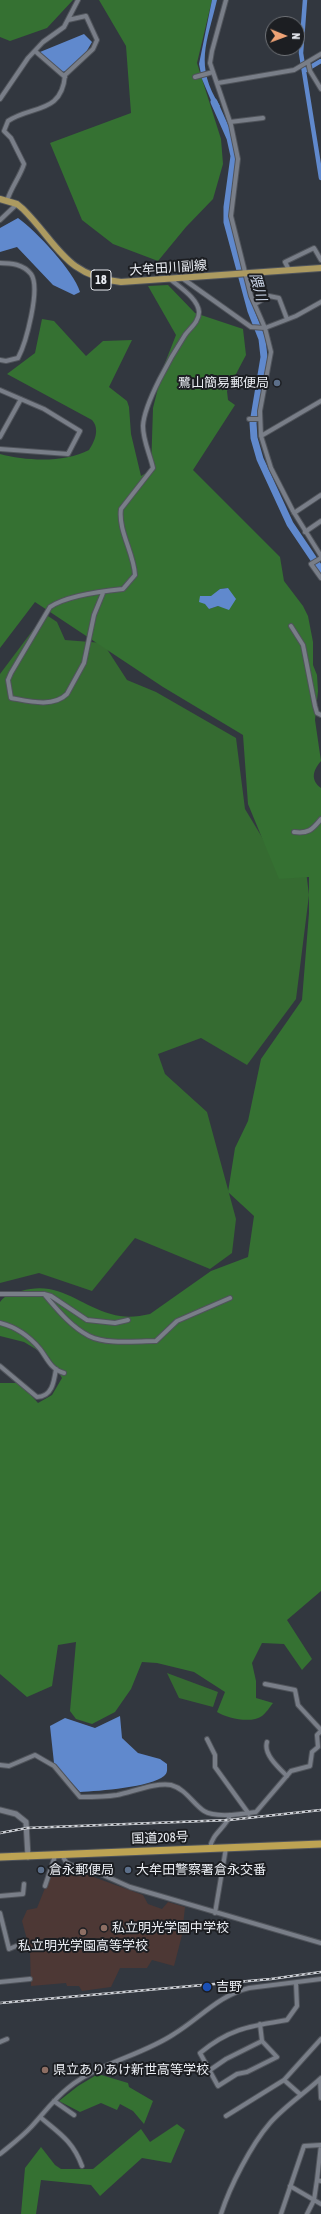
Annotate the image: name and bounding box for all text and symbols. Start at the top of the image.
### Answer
north arrow [265,16,305,56]
text: N [290,33,302,40]
street label: 大牟田川副線 [129,257,207,279]
road number: 18 [91,270,111,290]
water label: 隈川 [246,271,270,303]
place label: 鷺山簡易郵便局 [178,375,269,391]
marker: 鷺山簡易郵便局 [272,378,282,388]
street label: 国道208号 [131,1829,189,1847]
place label: 倉永郵便局 [49,1862,114,1878]
place label: 大牟田警察署倉永交番 [136,1862,266,1878]
marker: 倉永郵便局 [36,1865,46,1875]
marker: 大牟田警察署倉永交番 [123,1865,133,1875]
place label: 私立明光学園中学校 [112,1920,229,1936]
marker: 私立明光学園中学校 [99,1923,109,1933]
marker: 私立明光学園高等学校 [78,1927,88,1937]
place label: 私立明光学園高等学校 [18,1938,148,1954]
place label: 吉野 [216,1979,242,1995]
marker: 吉野 [201,1981,213,1993]
place label: 県立ありあけ新世高等学校 [53,2062,209,2078]
marker: 県立ありあけ新世高等学校 [40,2065,50,2075]

